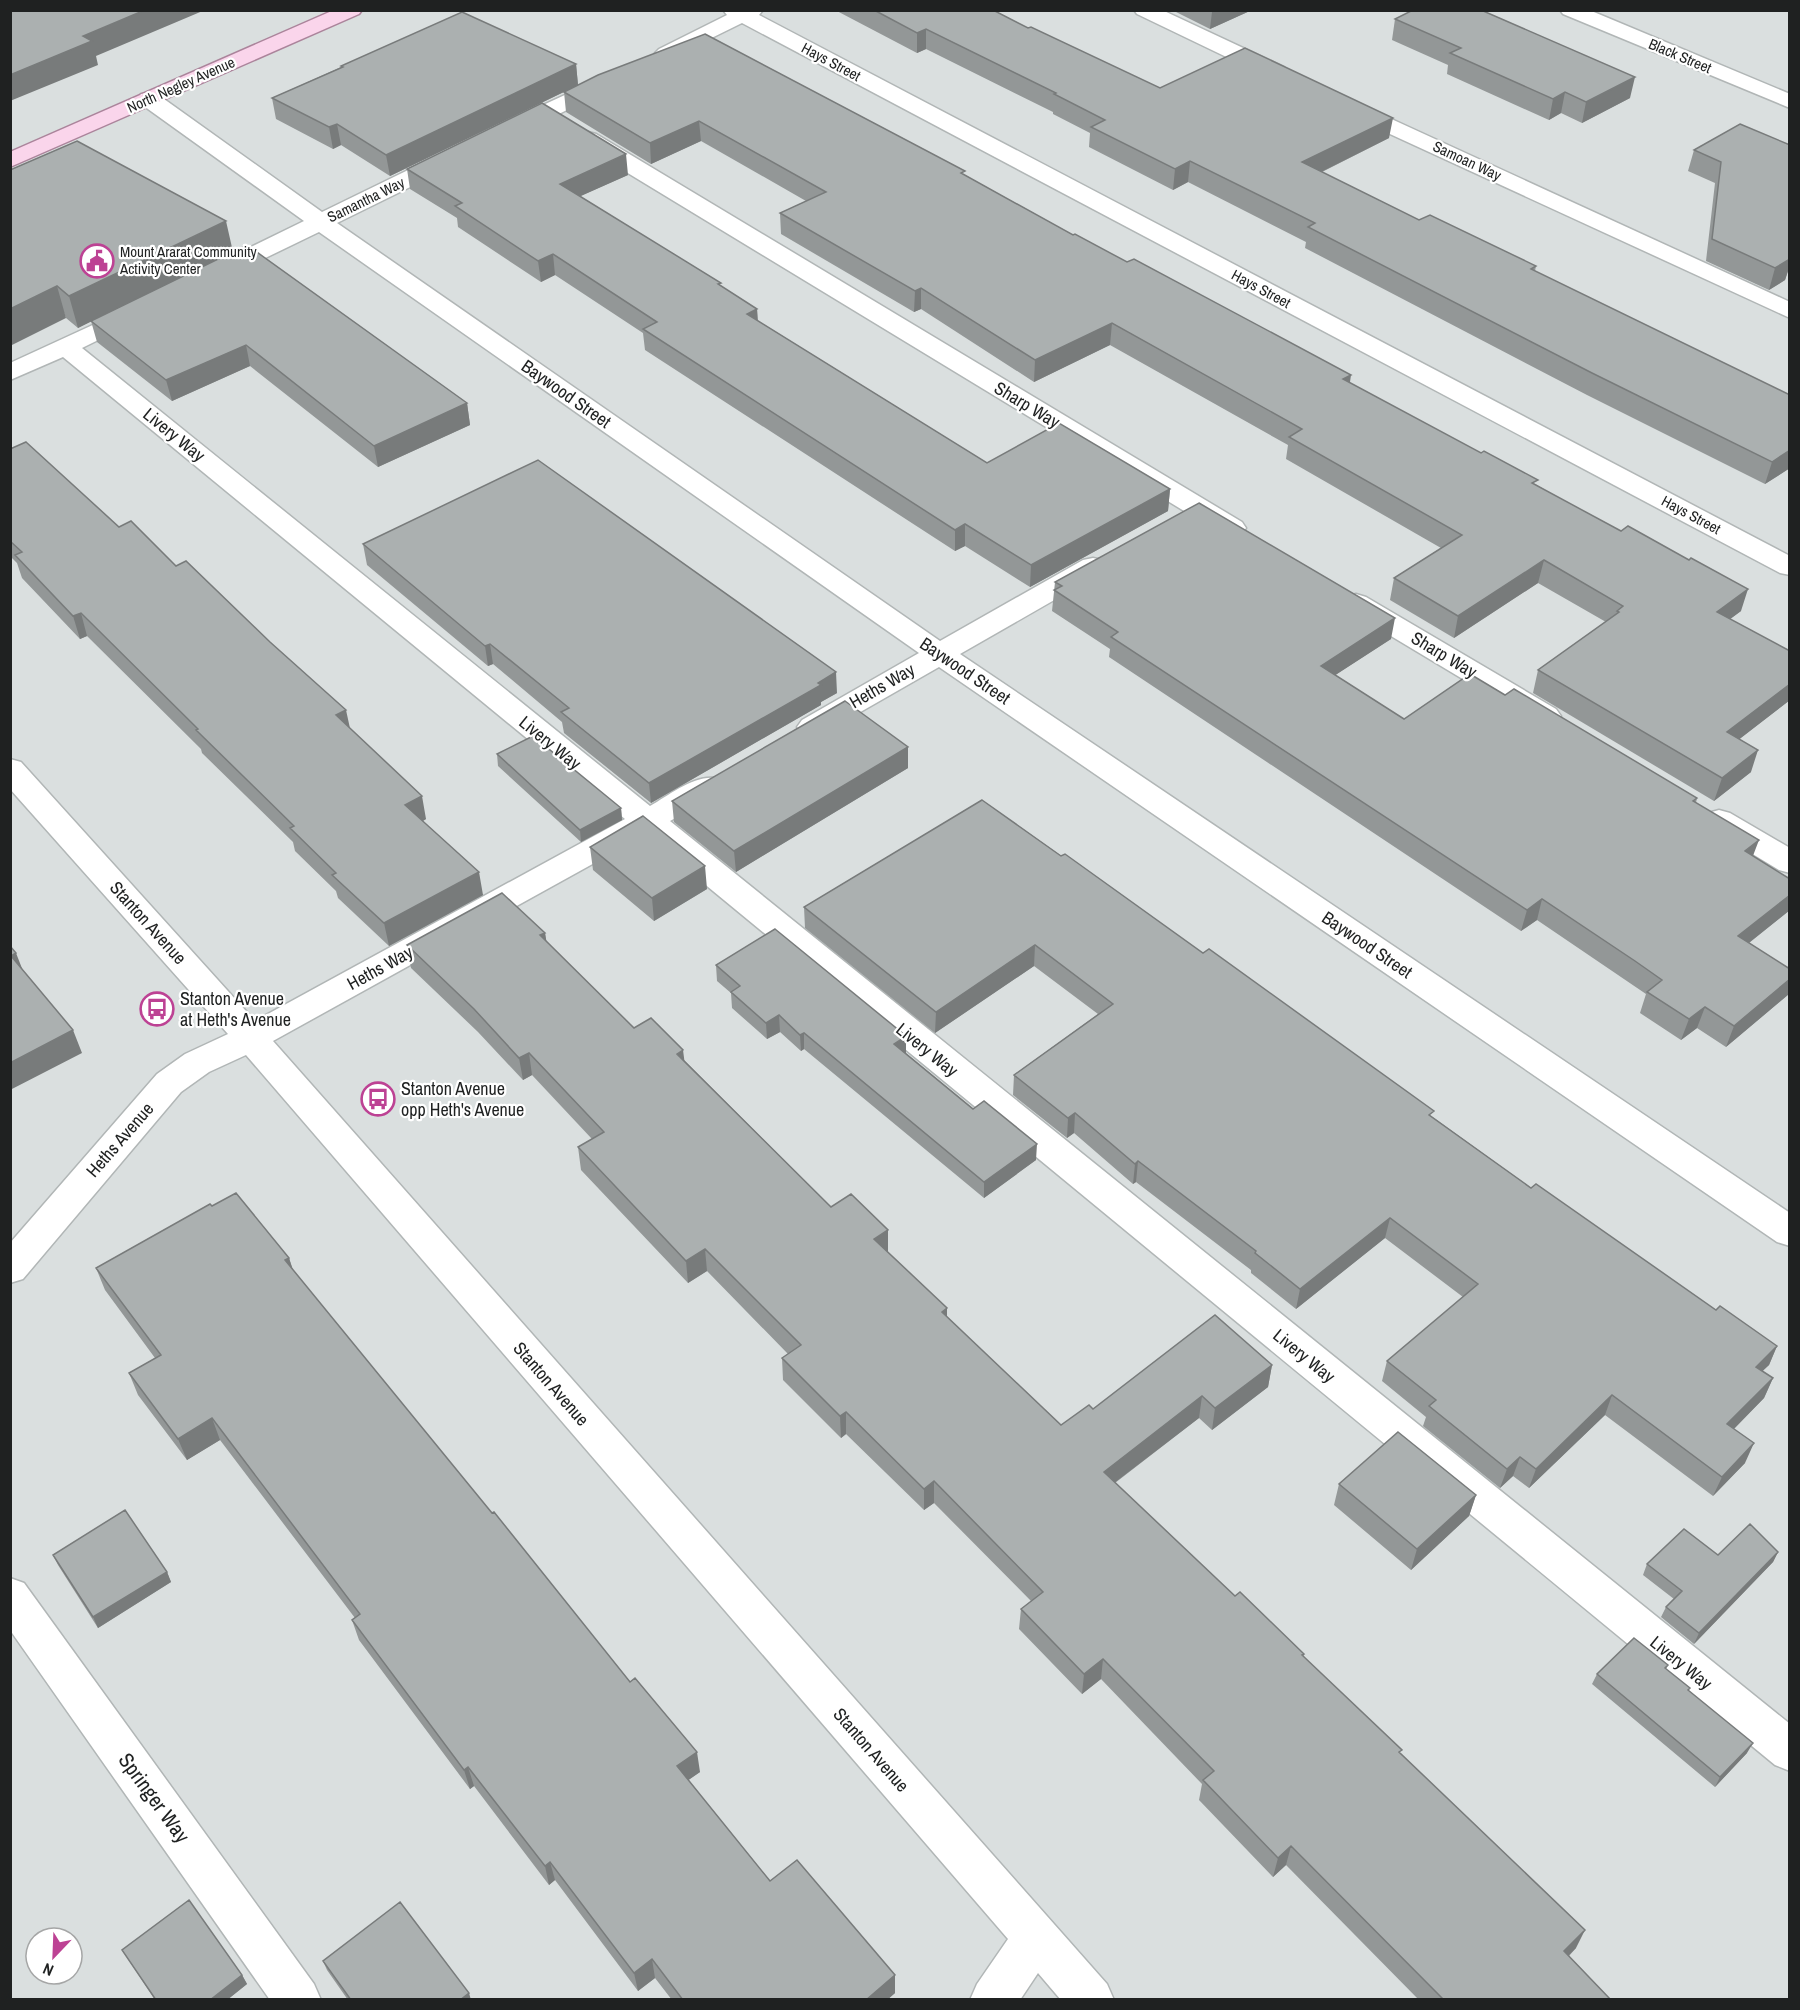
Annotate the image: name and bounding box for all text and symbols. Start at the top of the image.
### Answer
street label: Black Street [1646,33,1715,78]
street label: Hays Street [798,37,865,86]
street label: North Negley Avenue [124,51,238,118]
street label: Samoan Way [1430,136,1506,186]
street label: Samantha Way [324,171,409,227]
place label: Mount Ararat Community Activity Center [119,241,258,279]
public building icon: Mount Ararat Community Activity Center [79,243,115,279]
street label: Hays Street [1228,264,1295,313]
street label: Baywood Street [516,353,616,434]
street label: Sharp Way [990,375,1065,434]
street label: Livery Way [138,402,211,468]
street label: Hays Street [1658,490,1725,539]
street label: Sharp Way [1407,625,1482,684]
street label: Baywood Street [915,631,1015,710]
street label: Heths Way [844,657,920,714]
street label: Livery Way [514,710,587,776]
street label: Stanton Avenue [104,876,192,970]
street label: Baywood Street [1317,905,1417,984]
street label: Heths Way [342,939,418,996]
place label: Stanton Avenue at Heth's Avenue [180,986,291,1032]
bus stop icon: Stanton Avenue at Heth's Avenue [139,991,175,1027]
street label: Livery Way [891,1017,964,1083]
place label: Stanton Avenue opp Heth's Avenue [401,1076,524,1122]
bus stop icon: Stanton Avenue opp Heth's Avenue [360,1081,396,1117]
street label: Heths Avenue [80,1097,159,1182]
street label: Livery Way [1268,1323,1341,1389]
street label: Stanton Avenue [508,1336,595,1431]
street label: Livery Way [1645,1630,1718,1696]
street label: Stanton Avenue [828,1702,915,1797]
street label: Springer Way [112,1747,197,1849]
north arrow [24,1926,84,1986]
text: N [39,1958,57,1982]

